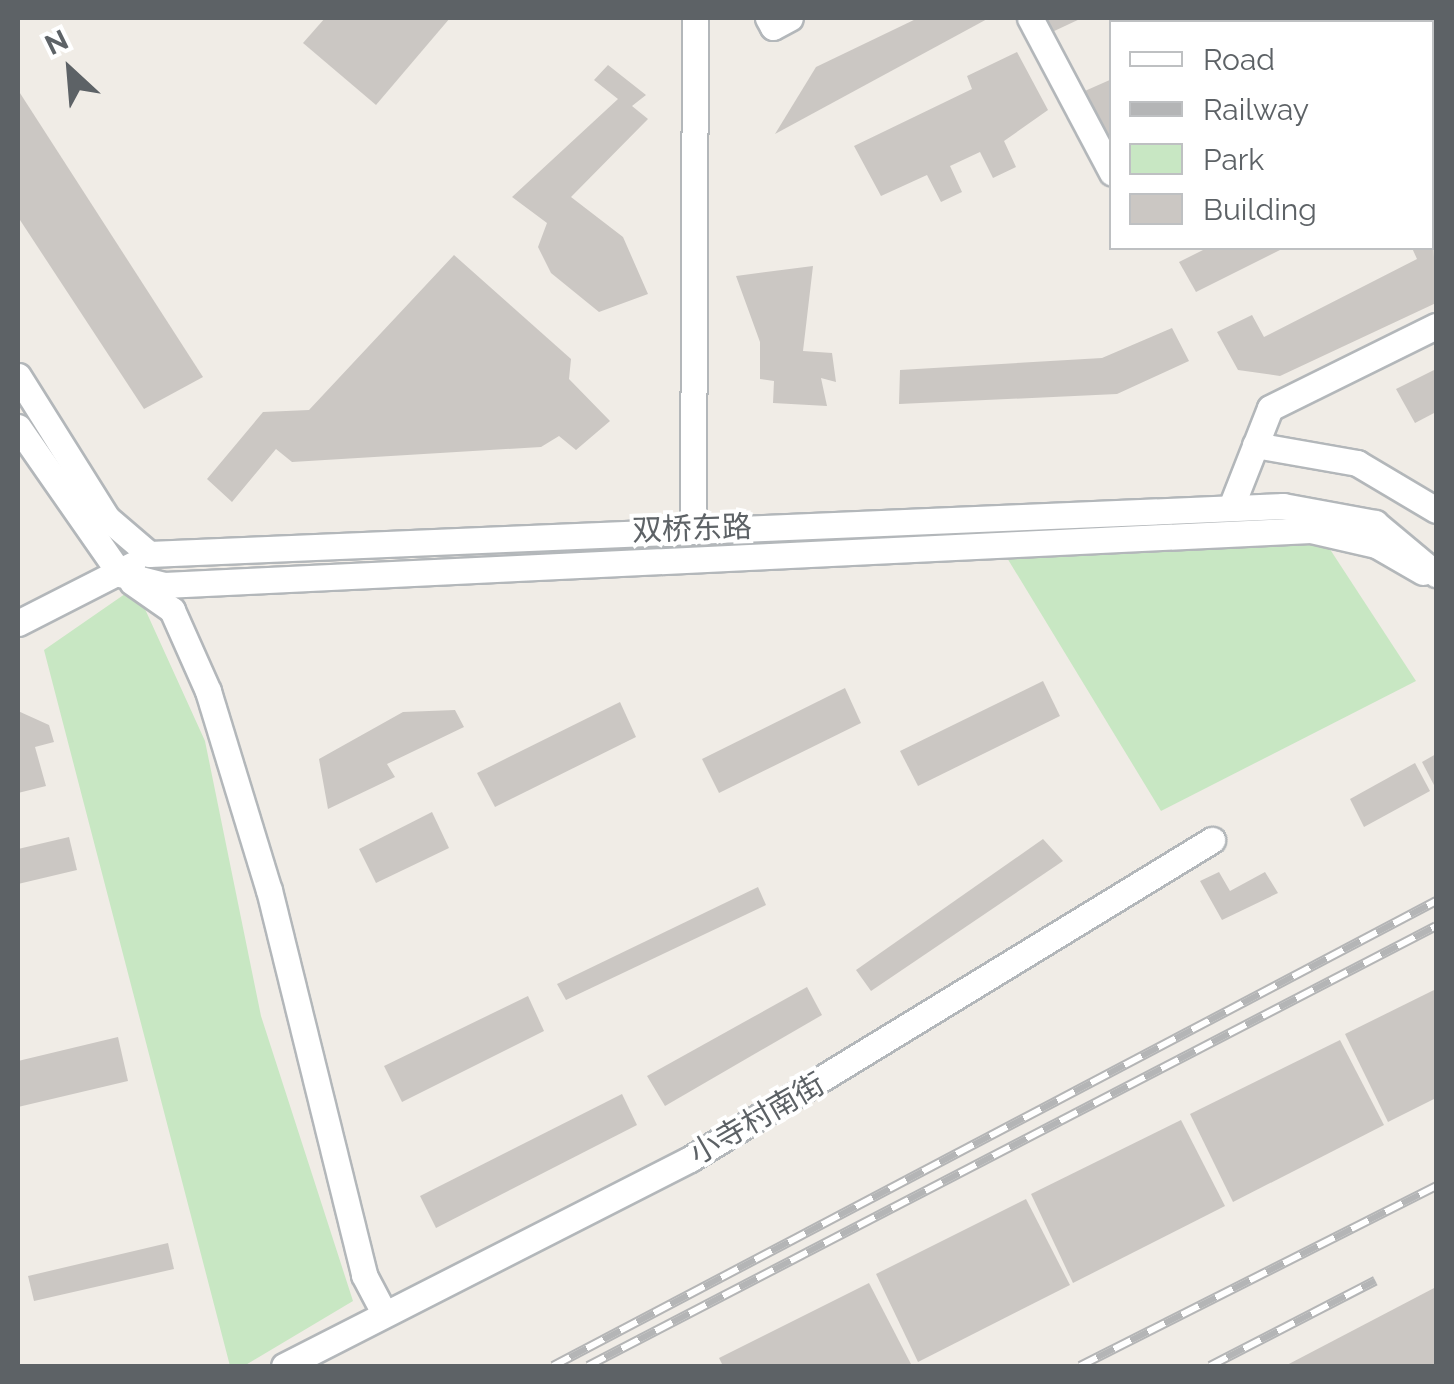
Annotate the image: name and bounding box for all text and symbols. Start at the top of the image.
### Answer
north arrow [20,20,120,120]
legend [1109,20,1434,250]
text: N [40,23,73,62]
text: Road [1203,42,1275,77]
text: Railway [1203,92,1309,127]
text: Park [1203,142,1264,177]
text: Building [1203,192,1317,227]
street label: 双桥东路 [631,509,753,549]
street label: 小寺村南街 [683,1066,831,1172]

